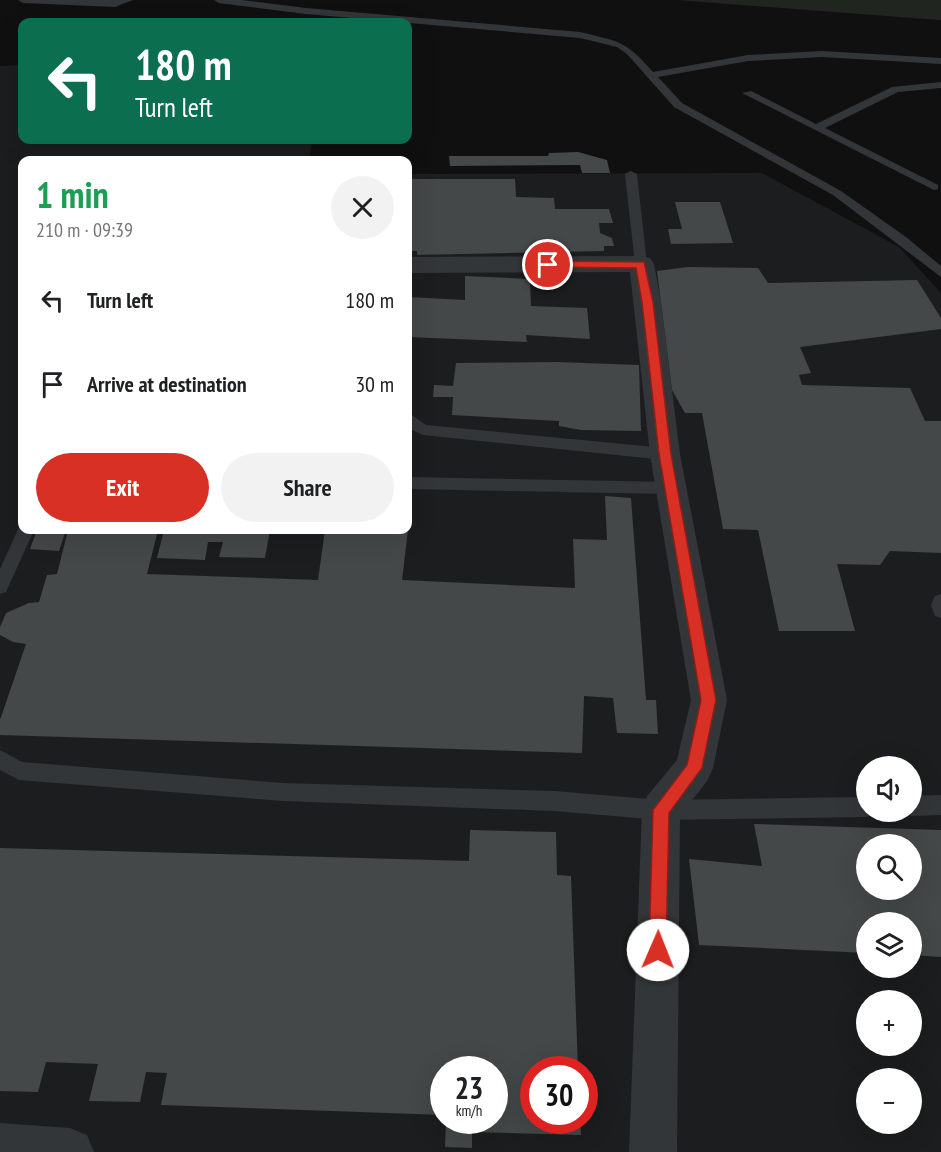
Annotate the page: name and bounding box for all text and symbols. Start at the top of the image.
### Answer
text: 180 m [135,37,232,92]
icon: left [36,42,114,120]
text: Turn left [135,90,213,124]
text: 1 min [36,171,109,218]
button: close [331,176,394,239]
text: 210 m · 09:39 [36,217,133,243]
pin [522,239,573,290]
icon: arrive [531,248,564,281]
icon: left [36,284,69,317]
text: Turn left [87,286,153,314]
text: 180 m [345,286,394,314]
icon: arrive [36,368,69,401]
text: Arrive at destination [87,370,247,398]
text: 30 m [355,370,394,398]
button: Exit [36,453,209,522]
button: Share [221,453,394,522]
map controls [856,756,922,1134]
button: sound [856,756,922,822]
button: search [856,834,922,900]
button: layers [856,912,922,978]
position arrow [626,918,690,982]
button: + [856,990,922,1056]
speed limit sign: 30 [520,1056,598,1134]
text: 23 [455,1068,483,1107]
button: − [856,1068,922,1134]
text: km/h [456,1101,482,1120]

